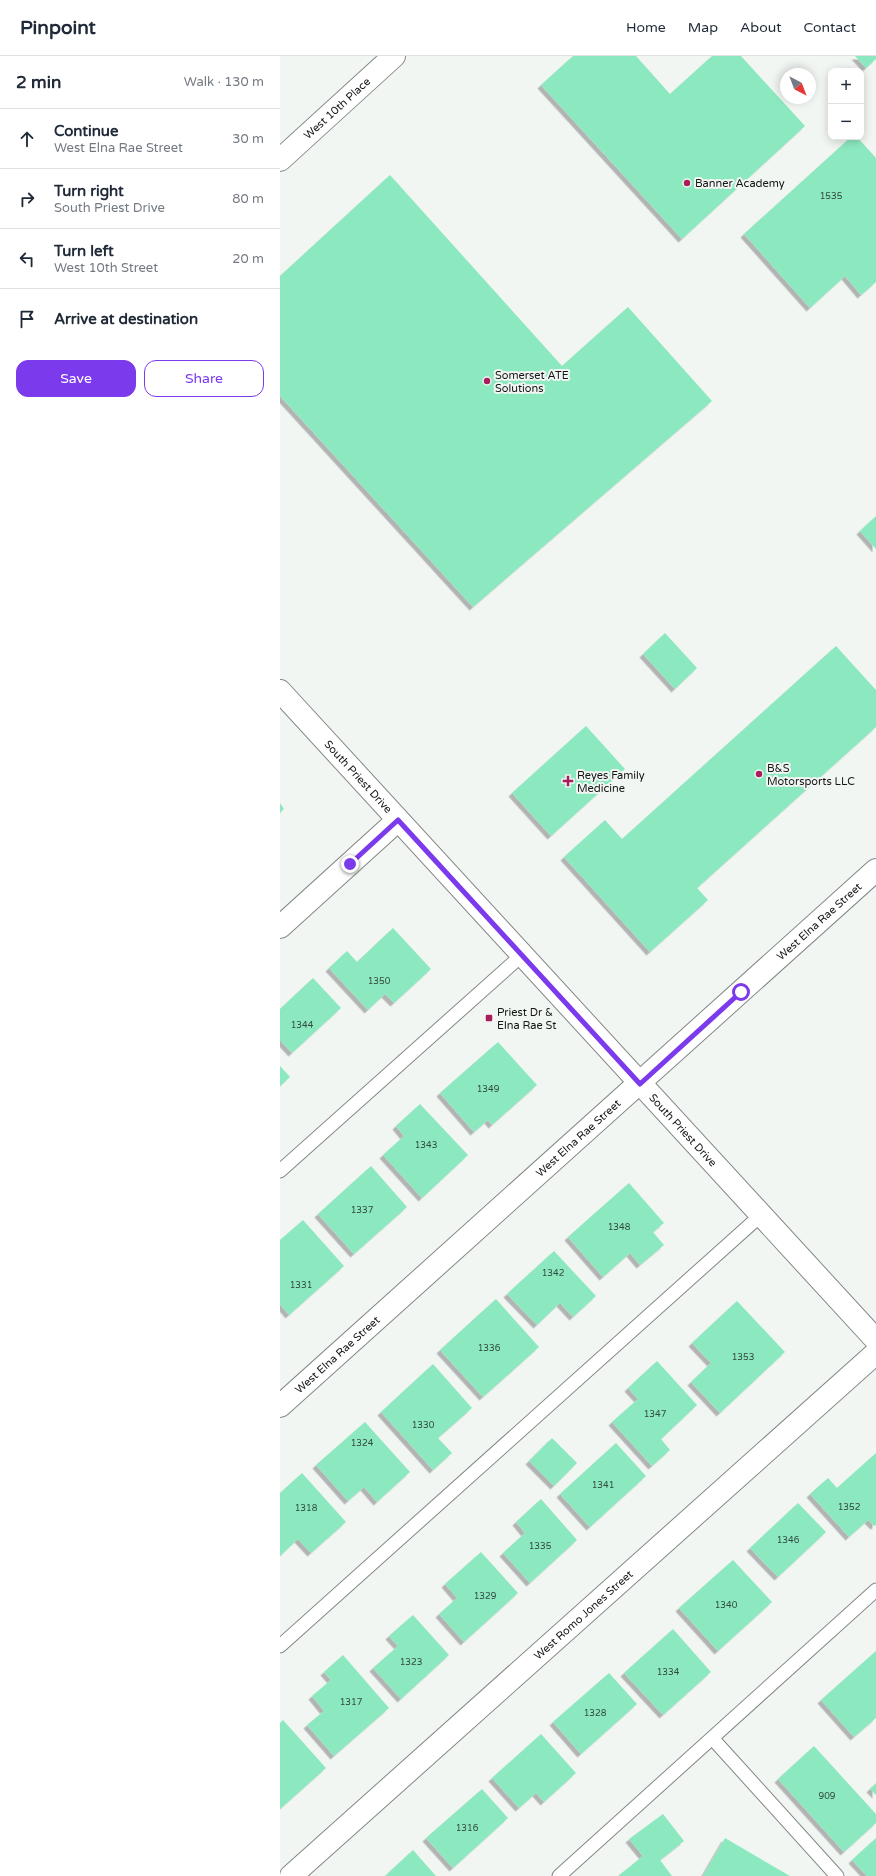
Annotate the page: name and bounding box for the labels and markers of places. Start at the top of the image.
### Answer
place label: Banner Academy [695,177,785,190]
marker: Banner Academy [682,178,692,188]
place label: Somerset ATE Solutions [495,369,569,395]
marker: Somerset ATE Solutions [482,376,492,386]
place label: B&S Motorsports LLC [767,762,855,788]
place label: Reyes Family Medicine [577,769,645,795]
marker: B&S Motorsports LLC [754,769,764,779]
marker: Reyes Family Medicine [562,775,574,787]
place label: Priest Dr & Elna Rae St [497,1006,556,1032]
marker: Priest Dr & Elna Rae St [484,1013,494,1023]

